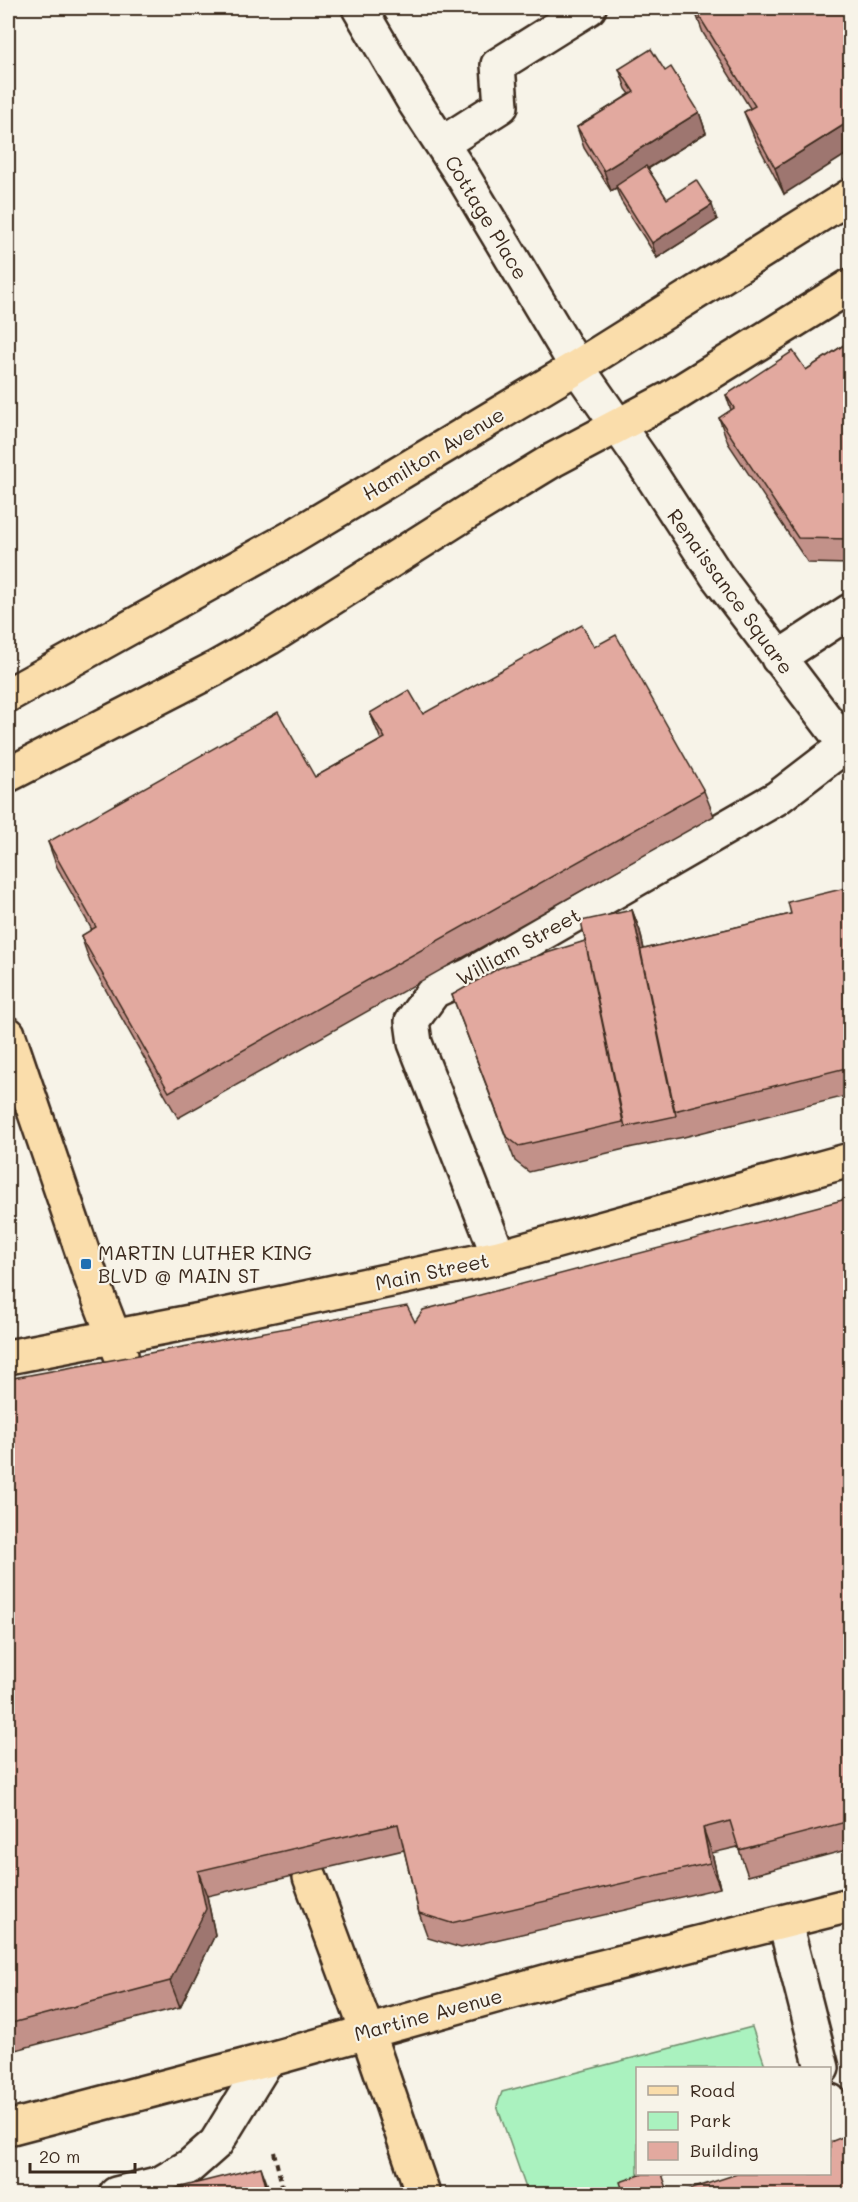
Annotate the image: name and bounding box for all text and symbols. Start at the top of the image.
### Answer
street label: Cottage Place [440,150,534,284]
street label: Hamilton Avenue [357,400,509,506]
street label: Renaissance Square [662,503,800,679]
street label: William Street [451,901,585,991]
place label: MARTIN LUTHER KING BLVD @ MAIN ST [98,1239,312,1288]
street label: Main Street [373,1246,491,1296]
marker: MARTIN LUTHER KING BLVD @ MAIN ST [79,1257,93,1271]
street label: Martine Avenue [351,1982,505,2046]
legend [636,2067,831,2175]
text: Road [690,2078,735,2102]
text: Park [690,2108,731,2132]
scale bar [30,2136,135,2174]
text: Building [690,2138,758,2162]
text: 20 m [39,2144,80,2168]

